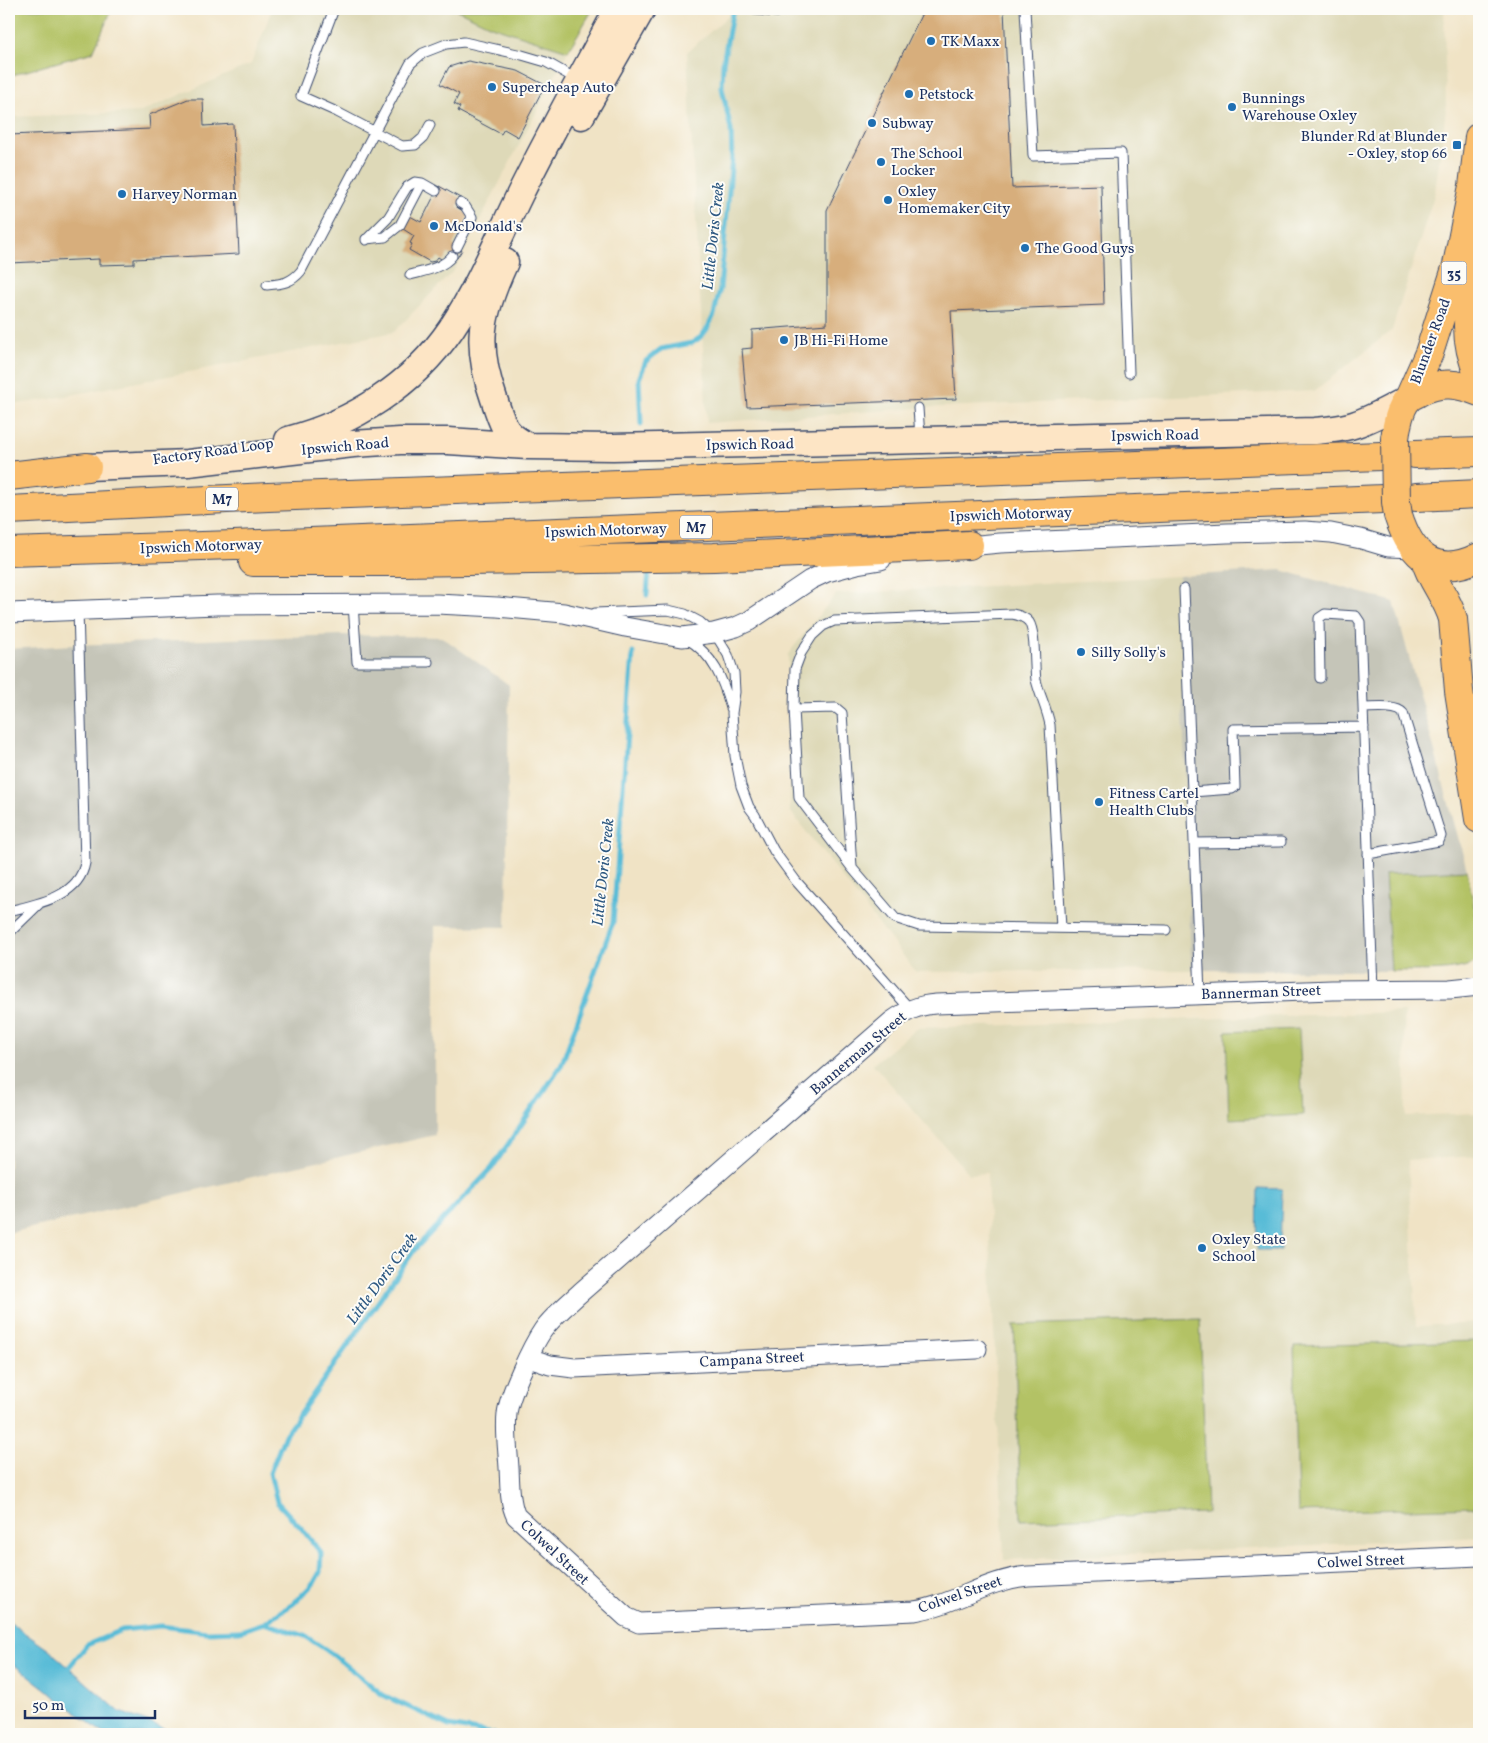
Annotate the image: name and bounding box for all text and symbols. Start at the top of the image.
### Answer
place label: TK Maxx [941,32,1000,53]
marker: TK Maxx [925,35,937,47]
place label: Supercheap Auto [502,78,614,99]
marker: Supercheap Auto [486,81,498,93]
place label: Petstock [919,85,974,106]
marker: Petstock [903,88,915,100]
place label: Bunnings Warehouse Oxley [1242,89,1357,127]
marker: Bunnings Warehouse Oxley [1226,101,1238,113]
place label: Subway [882,114,934,135]
marker: Subway [866,117,878,129]
place label: Blunder Rd at Blunder - Oxley, stop 66 [1301,127,1447,165]
marker: Blunder Rd at Blunder - Oxley, stop 66 [1451,139,1463,151]
place label: The School Locker [891,144,962,182]
marker: The School Locker [875,156,887,168]
water label: Little Doris Creek [697,181,731,291]
place label: Oxley Homemaker City [898,182,1010,220]
place label: Harvey Norman [132,185,238,206]
marker: Harvey Norman [116,188,128,200]
marker: Oxley Homemaker City [882,194,894,206]
place label: McDonald's [444,217,522,238]
marker: McDonald's [428,220,440,232]
place label: The Good Guys [1035,239,1134,260]
marker: The Good Guys [1019,242,1031,254]
road number: 35 [1442,262,1466,284]
street label: Blunder Road [1406,296,1457,387]
place label: JB Hi-Fi Home [794,331,888,352]
marker: JB Hi-Fi Home [778,334,790,346]
street label: Ipswich Road [1111,425,1199,448]
street label: Ipswich Road [300,433,390,462]
street label: Factory Road Loop [151,434,275,471]
street label: Ipswich Road [706,434,794,457]
road number: M7 [206,488,238,510]
street label: Ipswich Motorway [950,503,1072,528]
road number: M7 [680,516,712,538]
street label: Ipswich Motorway [545,519,667,544]
street label: Ipswich Motorway [140,535,262,560]
place label: Silly Solly's [1091,643,1166,664]
marker: Silly Solly's [1075,646,1087,658]
place label: Fitness Cartel Health Clubs [1109,784,1199,822]
marker: Fitness Cartel Health Clubs [1093,796,1105,808]
water label: Little Doris Creek [587,817,621,927]
street label: Bannerman Street [1201,981,1321,1006]
street label: Bannerman Street [806,1007,912,1101]
water label: Little Doris Creek [342,1228,424,1329]
place label: Oxley State School [1212,1230,1286,1268]
marker: Oxley State School [1196,1242,1208,1254]
street label: Campana Street [699,1347,805,1374]
street label: Colwel Street [515,1516,593,1591]
street label: Colwel Street [1317,1550,1405,1575]
street label: Colwel Street [916,1571,1005,1620]
scale bar [25,1688,155,1720]
text: 50 m [32,1696,64,1717]

